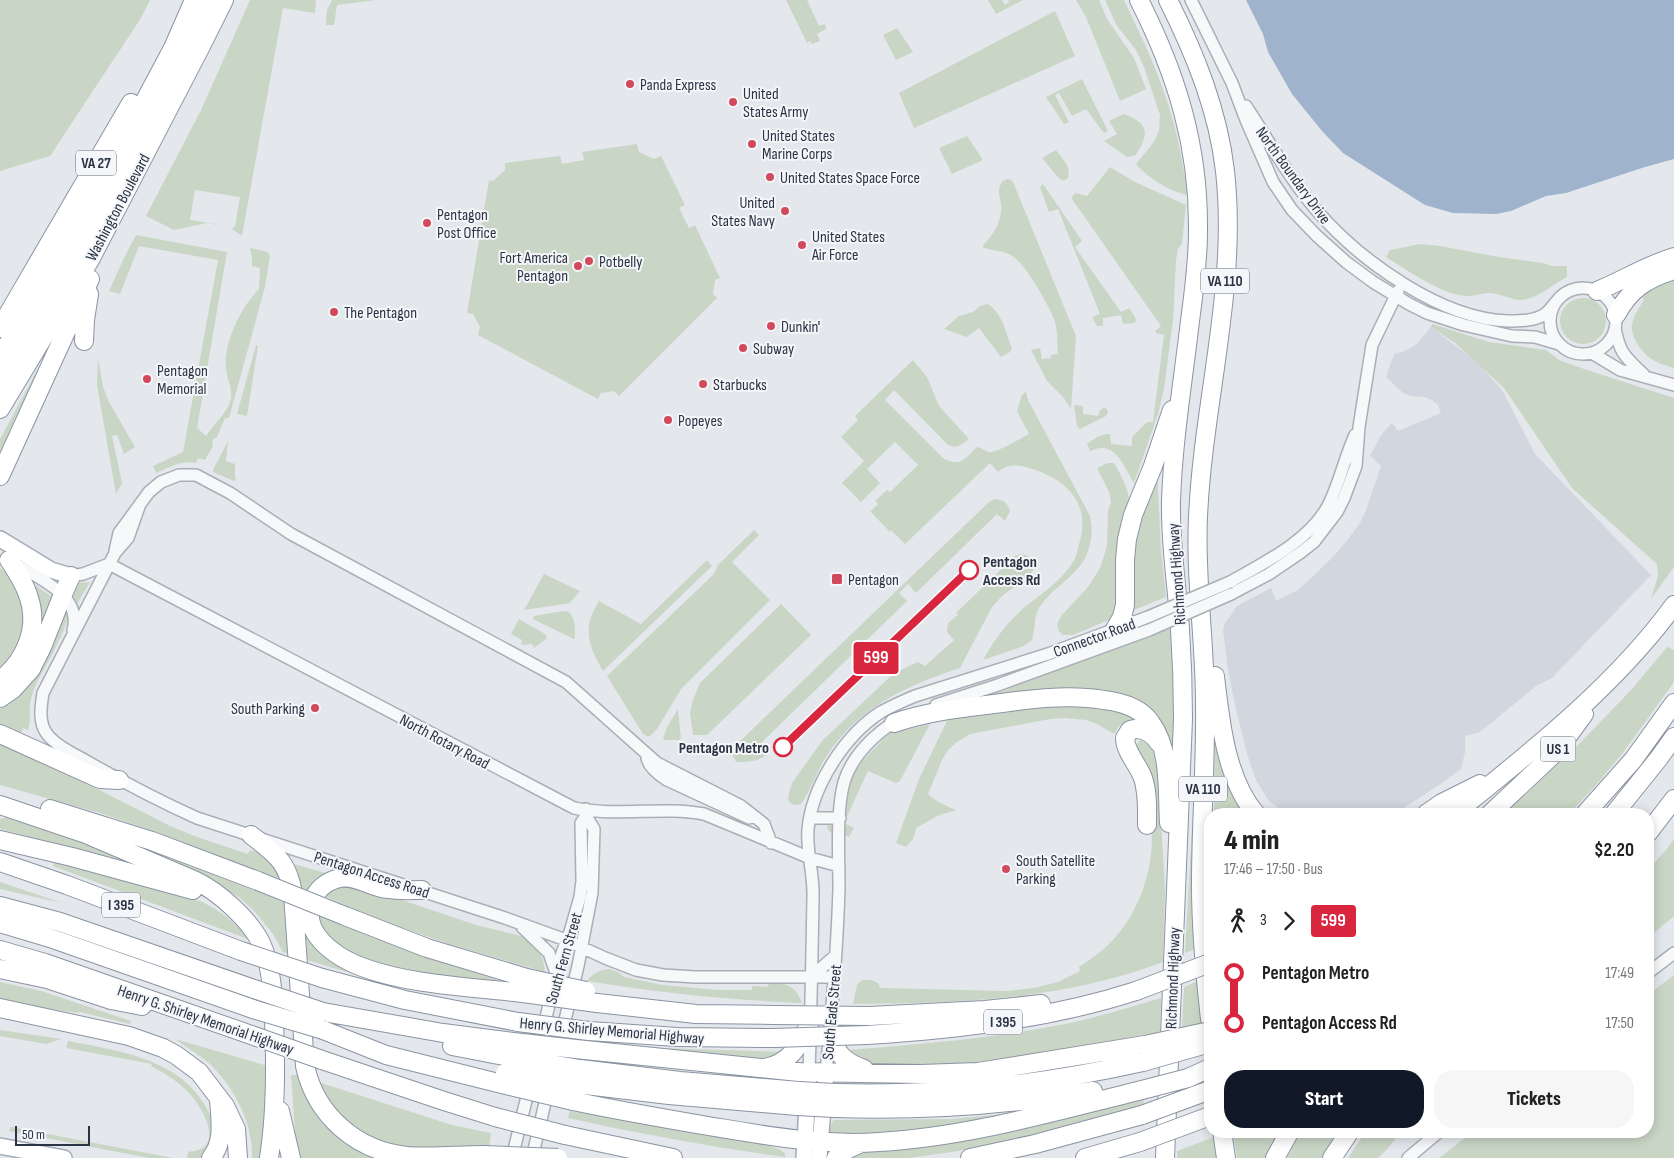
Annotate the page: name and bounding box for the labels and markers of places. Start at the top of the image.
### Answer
place label: Panda Express [640,76,716,95]
marker: Panda Express [624,78,636,90]
place label: United States Army [743,85,808,122]
marker: United States Army [727,96,739,108]
place label: United States Marine Corps [762,127,835,164]
marker: United States Marine Corps [746,138,758,150]
place label: United States Space Force [780,169,920,188]
marker: United States Space Force [764,171,776,183]
place label: United States Navy [711,194,775,231]
marker: United States Navy [779,205,791,217]
place label: Pentagon Post Office [437,206,496,243]
marker: Pentagon Post Office [421,217,433,229]
place label: United States Air Force [811,228,885,265]
marker: United States Air Force [796,239,808,251]
place label: Fort America Pentagon [500,249,568,286]
place label: Potbelly [599,253,642,272]
marker: Potbelly [583,255,595,267]
marker: Fort America Pentagon [572,260,584,272]
place label: The Pentagon [344,304,417,323]
marker: The Pentagon [328,306,340,318]
place label: Dunkin' [781,318,820,337]
marker: Dunkin' [765,320,777,332]
place label: Subway [753,340,794,359]
marker: Subway [737,342,749,354]
place label: Pentagon Memorial [157,362,208,399]
marker: Pentagon Memorial [141,373,153,385]
place label: Starbucks [713,376,767,395]
marker: Starbucks [697,378,709,390]
place label: Popeyes [678,412,723,431]
marker: Popeyes [662,414,674,426]
place label: Pentagon Access Rd [982,553,1040,590]
marker: Pentagon Access Rd [959,560,979,580]
place label: Pentagon [848,571,899,590]
marker: Pentagon [830,572,844,586]
place label: South Parking [231,700,305,719]
marker: South Parking [309,702,321,714]
marker: Pentagon Metro [773,737,793,757]
place label: Pentagon Metro [679,739,769,758]
place label: South Satellite Parking [1016,852,1095,889]
marker: South Satellite Parking [1000,863,1012,875]

